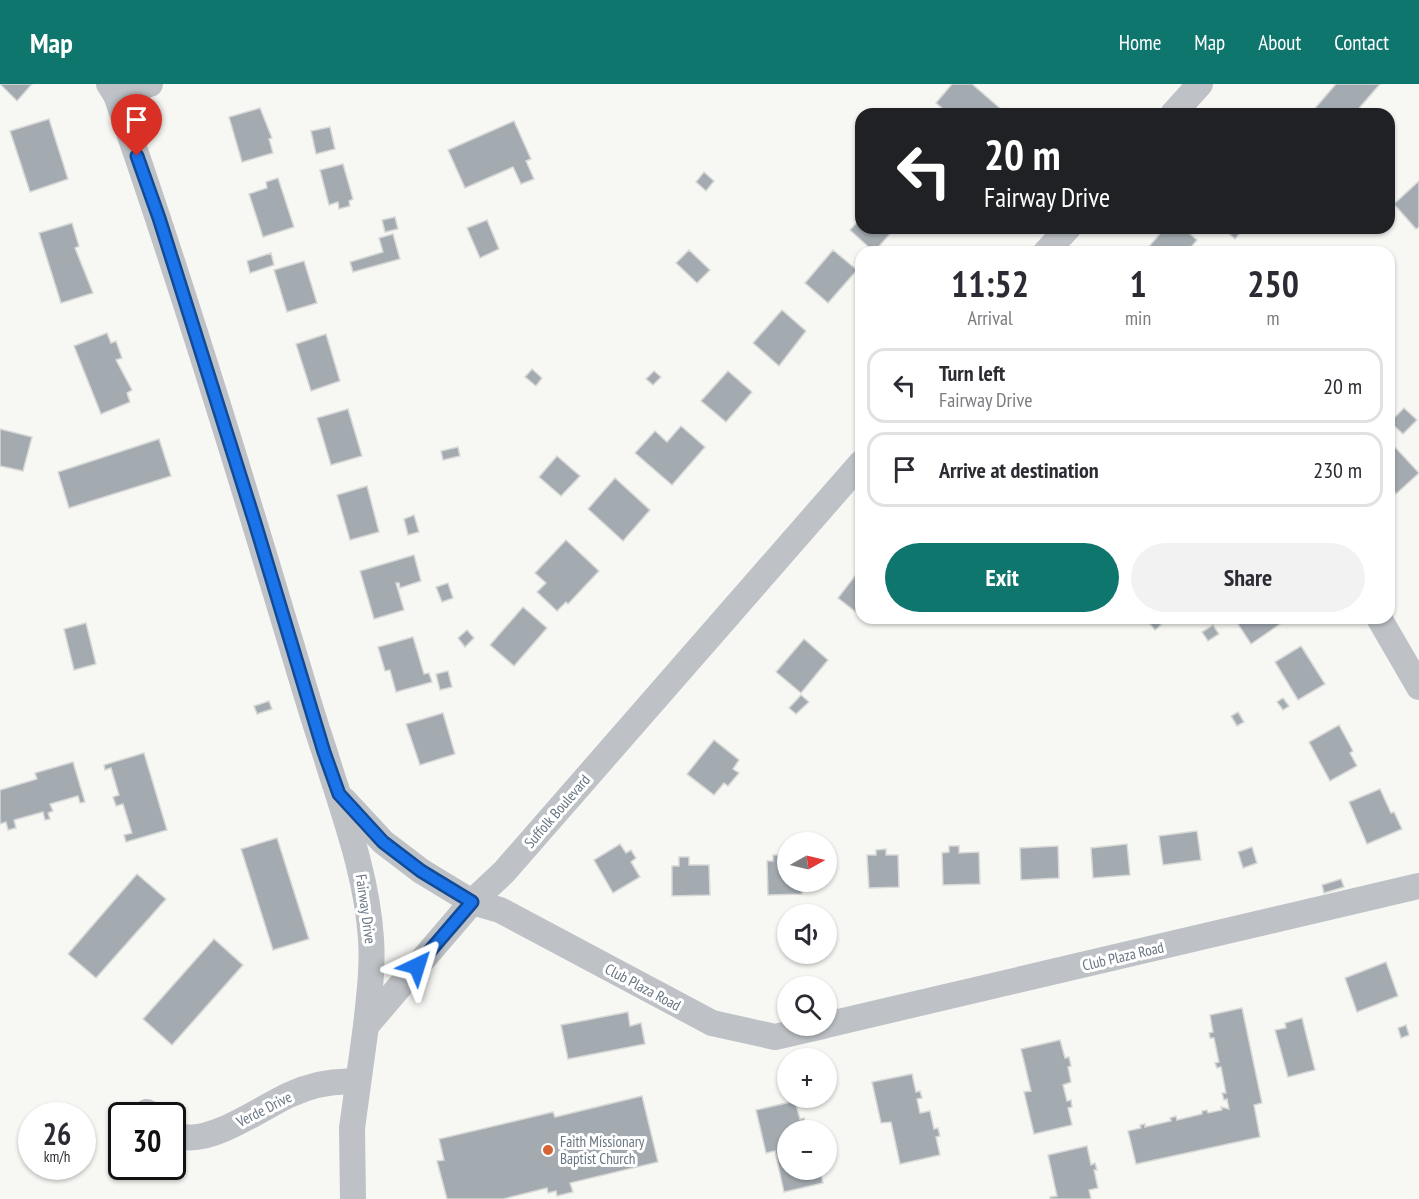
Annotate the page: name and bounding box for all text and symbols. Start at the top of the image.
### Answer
text: Map [30,24,73,61]
text: Home [1119,29,1161,56]
text: Map [1194,29,1225,56]
text: About [1258,29,1301,56]
text: Contact [1334,29,1389,56]
pin [111,94,162,156]
icon: arrive [120,103,153,136]
text: 20 m [984,127,1061,182]
icon: left [885,132,963,210]
text: Fairway Drive [984,180,1110,214]
text: 11:52 [951,260,1029,307]
text: 1 [1129,260,1147,307]
text: 250 [1247,260,1299,307]
text: Arrival [967,305,1013,331]
text: min [1125,305,1151,331]
text: m [1267,305,1280,331]
text: Turn left [939,359,1005,387]
icon: left [888,369,921,402]
text: 20 m [1323,372,1362,400]
text: Fairway Drive [939,387,1032,413]
icon: arrive [888,453,921,486]
text: Arrive at destination [939,456,1099,484]
text: 230 m [1313,456,1362,484]
button: Exit [885,543,1119,612]
button: Share [1131,543,1365,612]
street label: Suffolk Boulevard [520,770,594,852]
north arrow [777,832,837,892]
map controls [777,832,837,1180]
street label: Fairway Drive [352,873,380,945]
button: sound [777,904,837,964]
position arrow [385,934,449,998]
street label: Club Plaza Road [1080,937,1166,975]
street label: Club Plaza Road [602,959,684,1015]
button: search [777,976,837,1036]
button: + [777,1048,837,1108]
street label: Verde Drive [232,1087,295,1131]
speed limit sign: 30 [108,1102,186,1180]
text: 26 [43,1114,71,1153]
button: − [777,1120,837,1180]
place label: Faith Missionary Baptist Church [560,1132,645,1168]
marker: Faith Missionary Baptist Church [541,1143,555,1157]
text: km/h [44,1147,70,1166]

